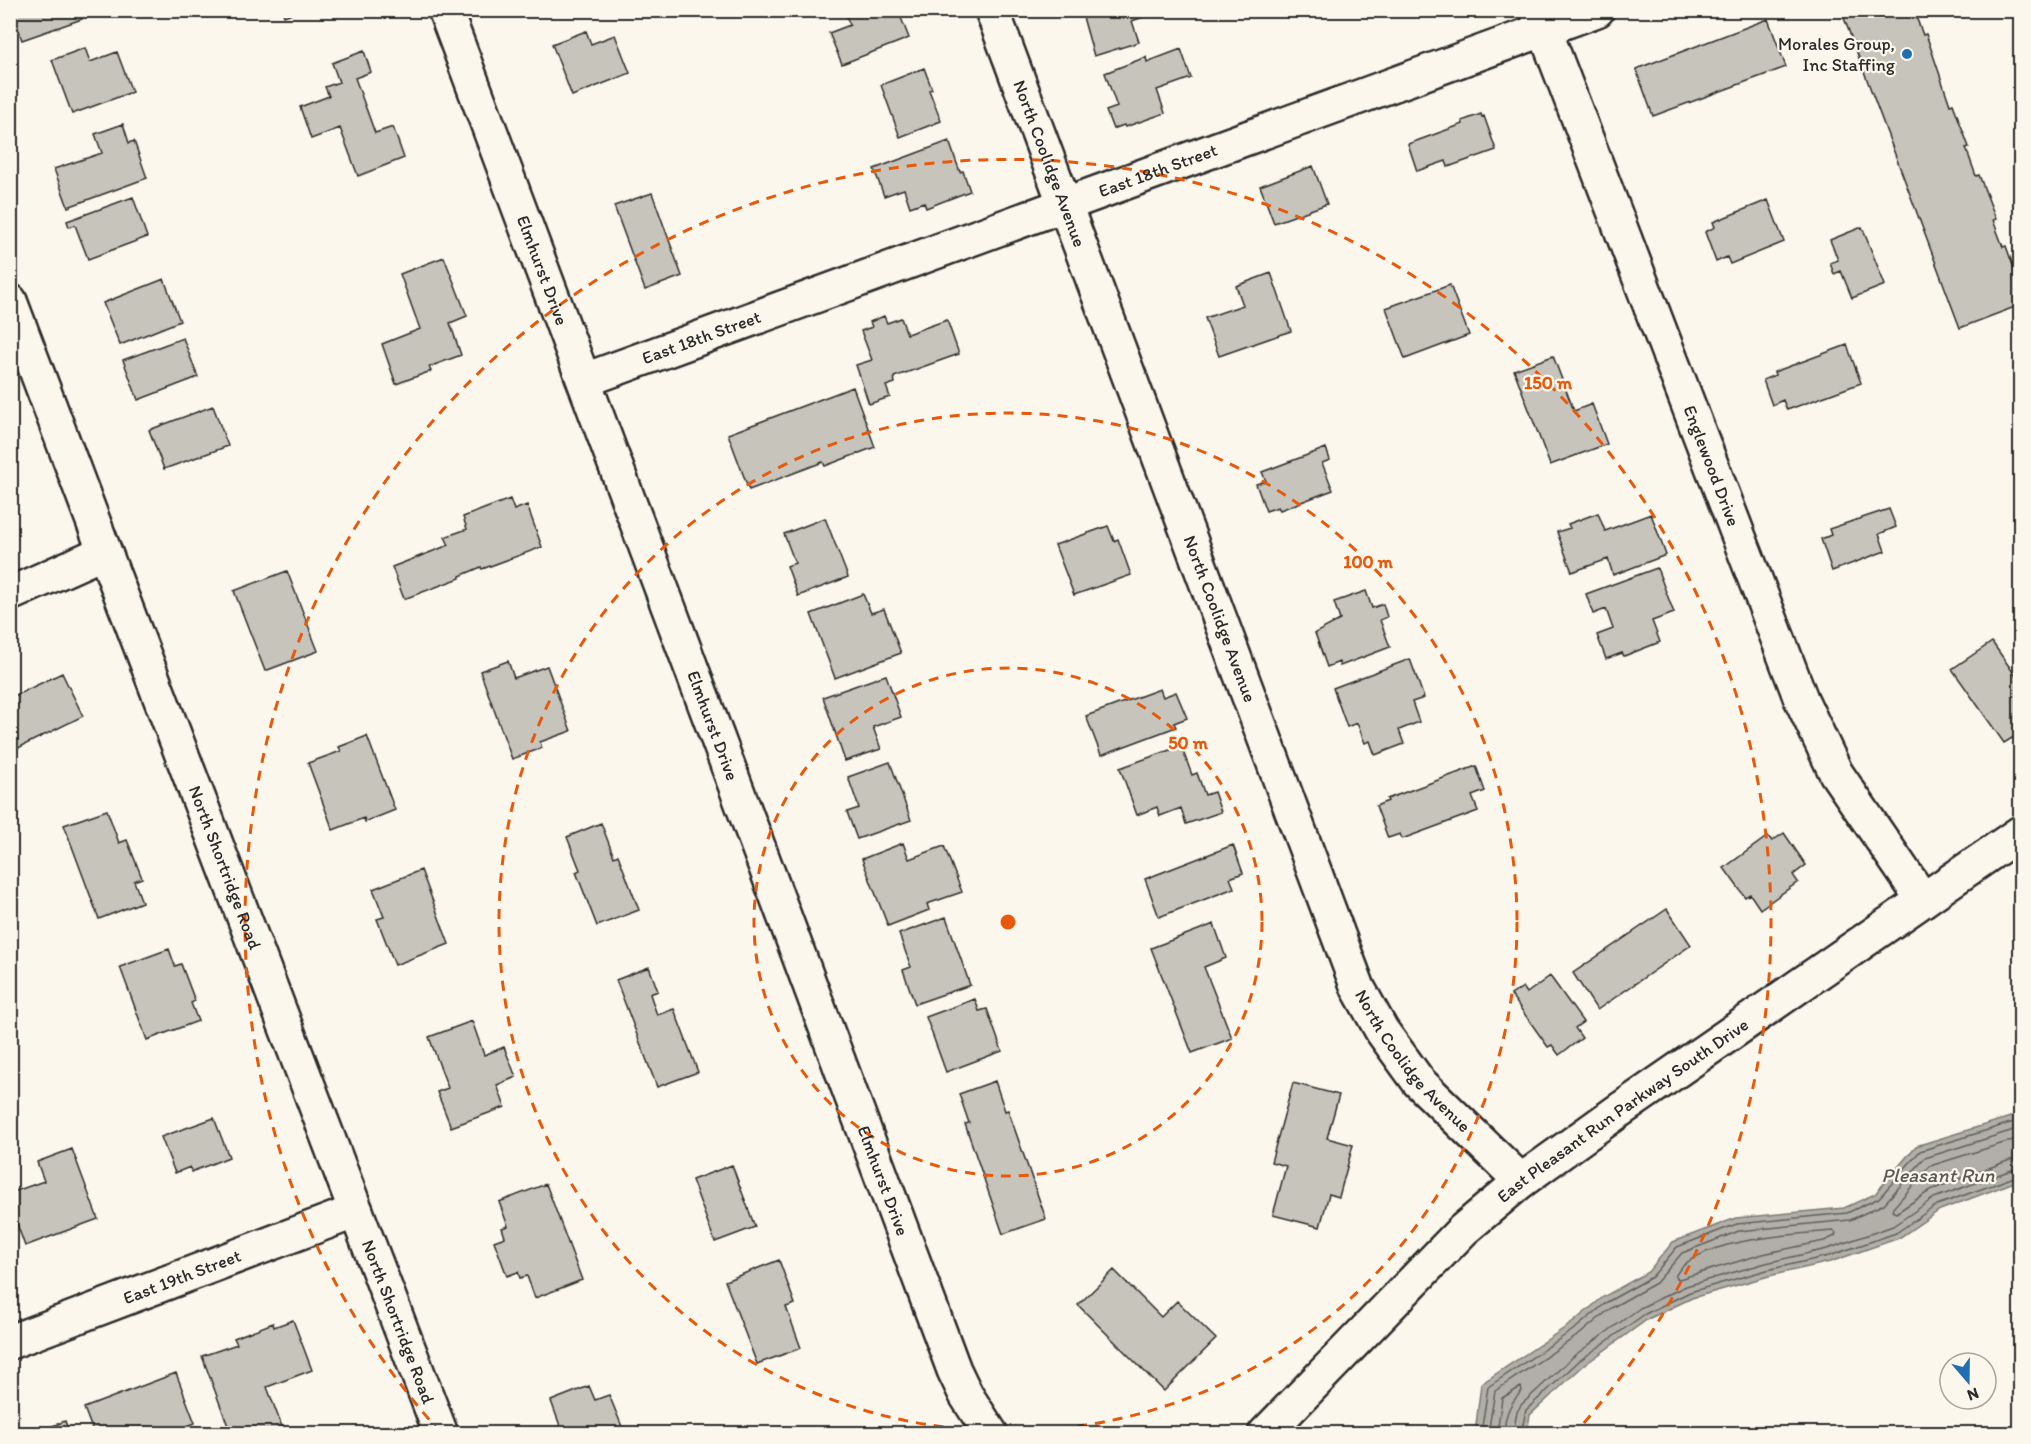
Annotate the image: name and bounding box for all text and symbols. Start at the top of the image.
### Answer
place label: Morales Group, Inc Staffing [1778,33,1896,76]
marker: Morales Group, Inc Staffing [1900,47,1914,61]
street label: North Coolidge Avenue [1008,77,1091,250]
street label: East 18th Street [1095,139,1221,202]
street label: Elmhurst Drive [512,212,573,328]
street label: East 18th Street [639,306,764,369]
text: 150 m [1524,372,1573,394]
street label: Englewood Drive [1678,402,1745,529]
street label: North Coolidge Avenue [1179,532,1261,705]
text: 100 m [1343,551,1394,573]
street label: Elmhurst Drive [682,667,743,784]
text: 50 m [1168,732,1209,754]
street label: North Shortridge Road [184,783,266,953]
centre of rings [998,912,1018,932]
street label: North Coolidge Avenue [1350,986,1475,1137]
street label: East Pleasant Run Parkway South Drive [1493,1013,1753,1207]
street label: Elmhurst Drive [853,1123,914,1239]
water label: Pleasant Run [1882,1163,1995,1187]
street label: North Shortridge Road [357,1237,439,1407]
street label: East 19th Street [120,1244,244,1309]
north arrow [1938,1351,1998,1411]
text: N [1965,1384,1981,1405]

